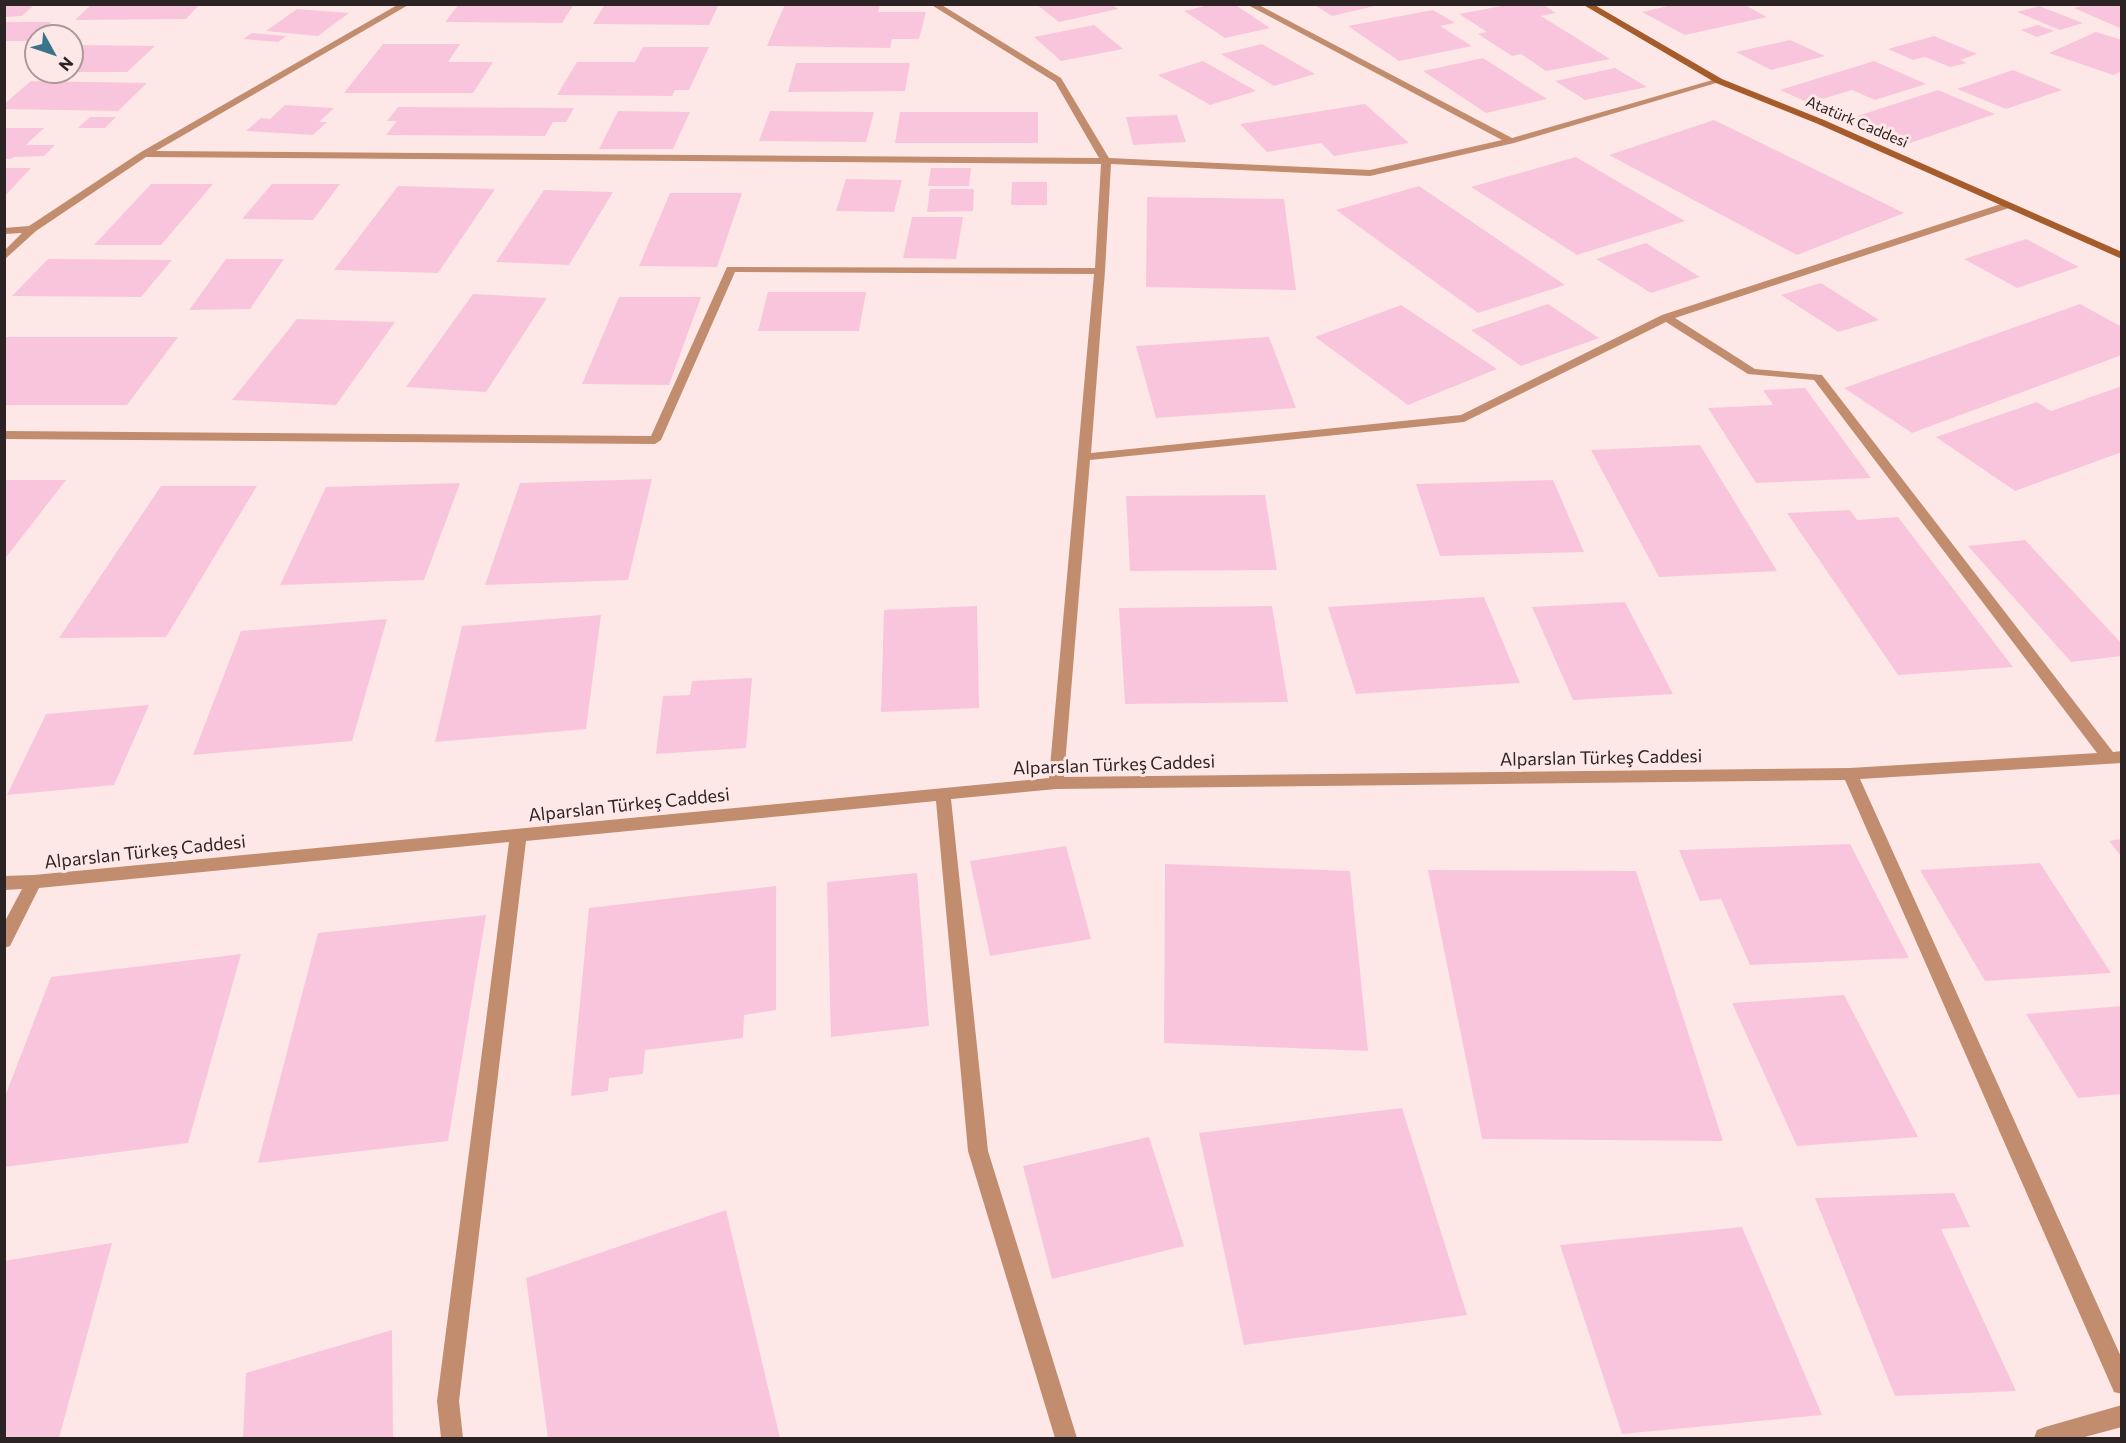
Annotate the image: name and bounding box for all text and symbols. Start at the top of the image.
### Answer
north arrow [24,24,84,84]
text: N [56,54,78,75]
street label: Atatürk Caddesi [1803,92,1911,152]
street label: Alparslan Türkeş Caddesi [1500,745,1702,771]
street label: Alparslan Türkeş Caddesi [1012,751,1216,779]
street label: Alparslan Türkeş Caddesi [527,784,731,826]
street label: Alparslan Türkeş Caddesi [43,831,247,873]

